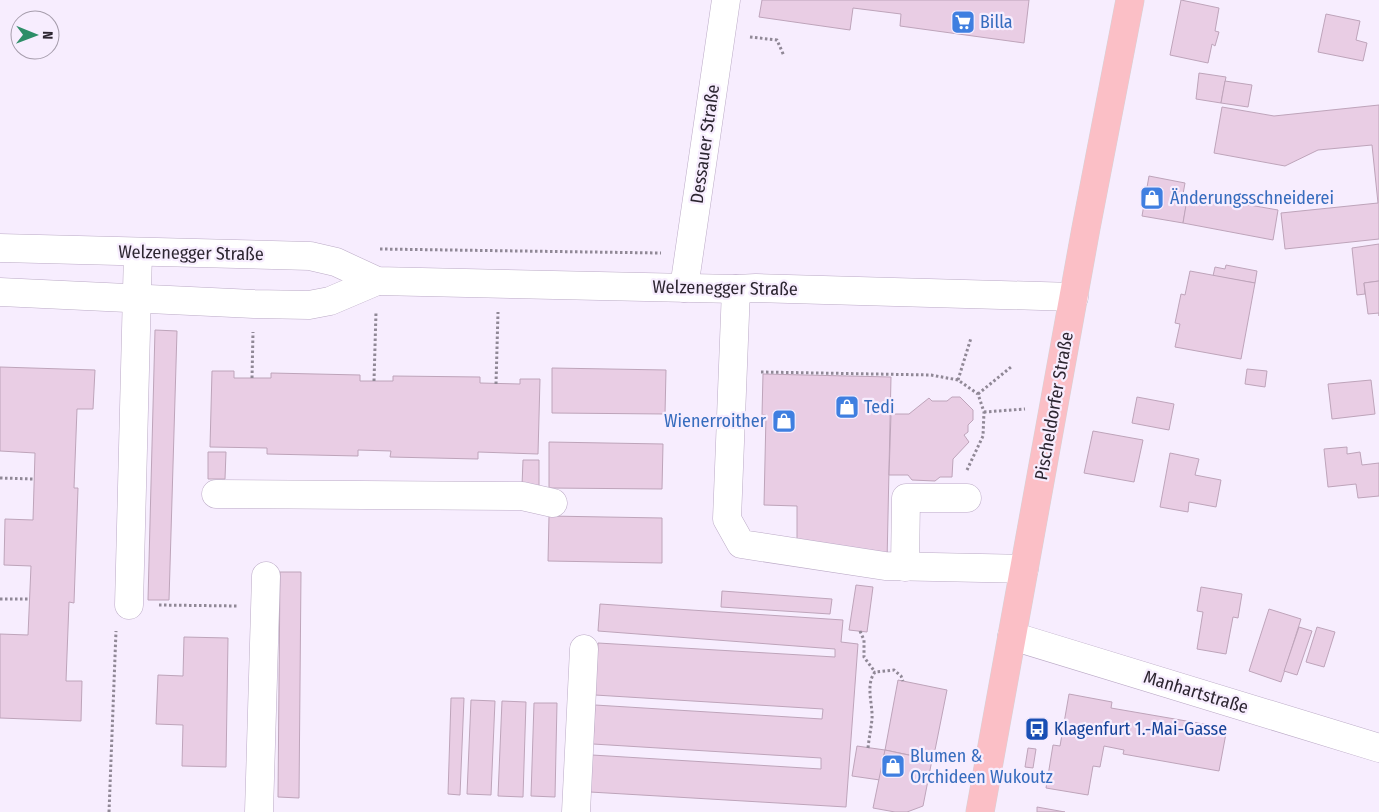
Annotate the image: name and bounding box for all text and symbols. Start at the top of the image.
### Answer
supermarket icon: Billa [950,9,976,35]
north arrow [10,10,60,60]
place label: Billa [980,11,1013,33]
text: N [39,31,56,40]
street label: Dessauer Straße [686,83,724,205]
shop icon: Änderungsschneiderei [1139,185,1165,211]
place label: Änderungsschneiderei [1170,187,1334,209]
street label: Welzenegger Straße [118,241,264,265]
street label: Welzenegger Straße [652,276,798,300]
street label: Pischeldorfer Straße [1030,330,1078,482]
shop icon: Tedi [834,394,860,420]
place label: Tedi [864,396,894,418]
shop icon: Wienerroither [771,408,797,434]
place label: Wienerroither [664,410,767,432]
street label: Manhartstraße [1141,666,1251,718]
bus stop icon: Klagenfurt 1.-Mai-Gasse [1024,716,1050,742]
place label: Klagenfurt 1.-Mai-Gasse [1054,718,1227,740]
place label: Blumen & Orchideen Wukoutz [910,745,1053,788]
shop icon: Blumen & Orchideen Wukoutz [880,753,906,779]

